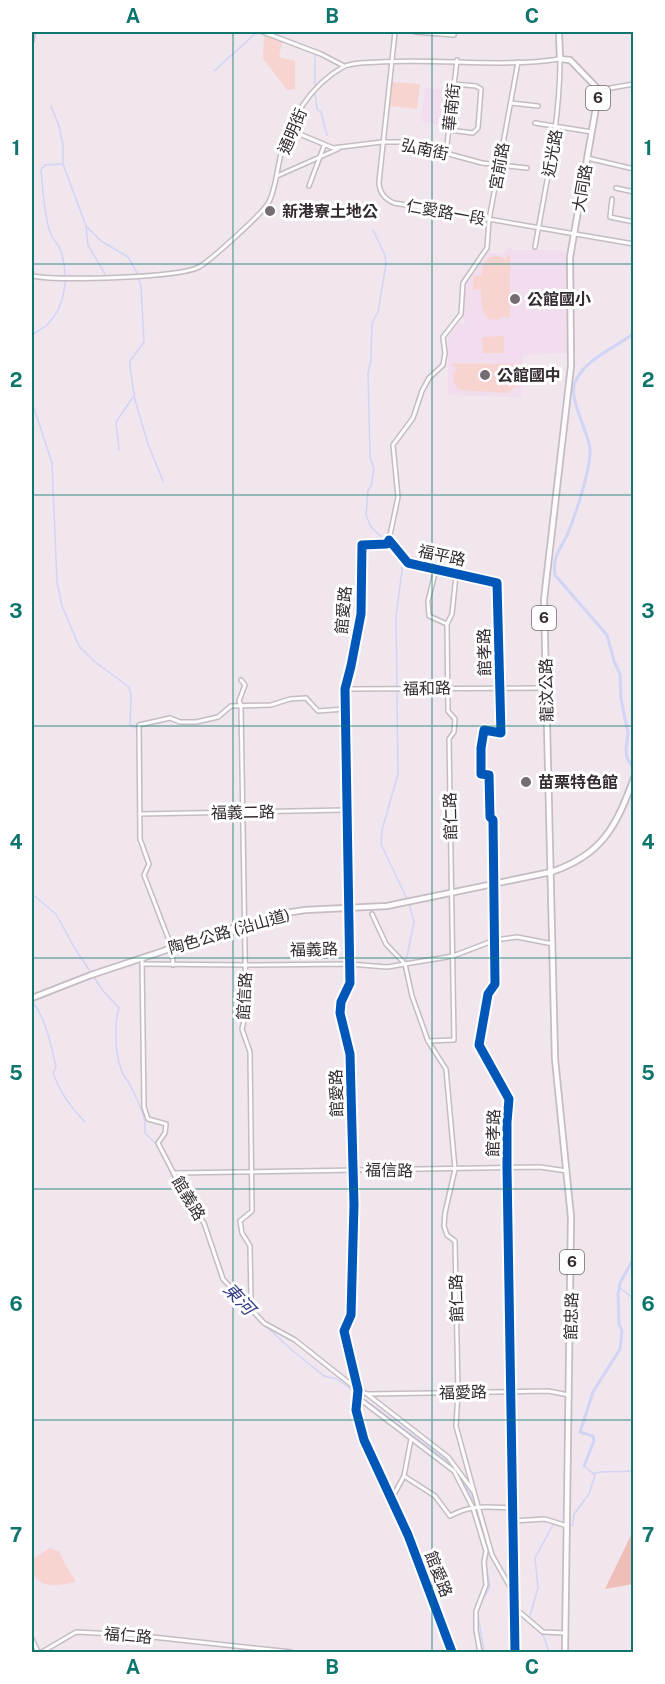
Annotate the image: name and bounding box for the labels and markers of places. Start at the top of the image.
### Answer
place label: 新港寮土地公 [282,202,378,221]
marker: 新港寮土地公 [263,204,277,218]
place label: 公館國小 [527,290,591,309]
marker: 公館國小 [508,292,522,306]
place label: 公館國中 [497,366,561,385]
marker: 公館國中 [478,368,492,382]
place label: 苗栗特色館 [538,773,618,792]
marker: 苗栗特色館 [519,775,533,789]

